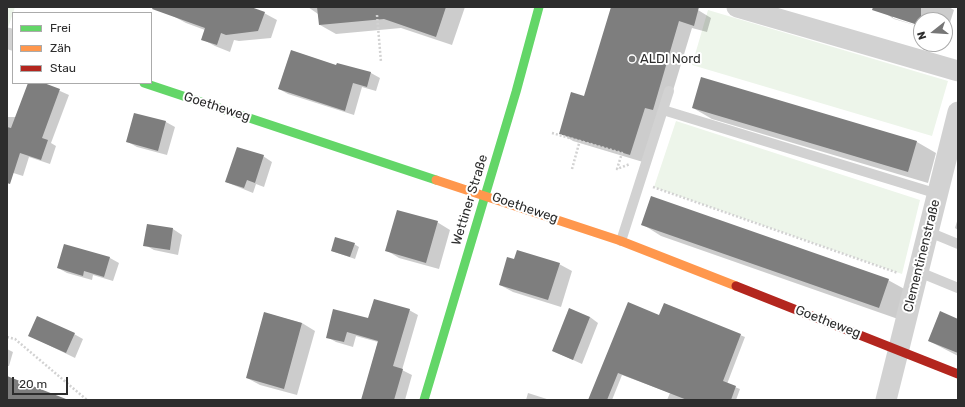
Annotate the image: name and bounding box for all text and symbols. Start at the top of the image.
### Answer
legend [12,12,152,84]
north arrow [913,12,953,52]
text: Frei [50,21,71,35]
text: N [915,30,929,41]
text: Zäh [50,41,71,55]
place label: ALDI Nord [640,51,701,67]
marker: ALDI Nord [627,54,637,64]
text: Stau [50,61,76,75]
street label: Goetheweg [182,89,252,125]
street label: Wettiner Straße [449,153,491,247]
street label: Goetheweg [490,189,560,227]
street label: Clementinenstraße [900,198,944,314]
street label: Goetheweg [793,302,863,342]
scale bar [14,369,70,395]
text: 20 m [19,377,47,391]

